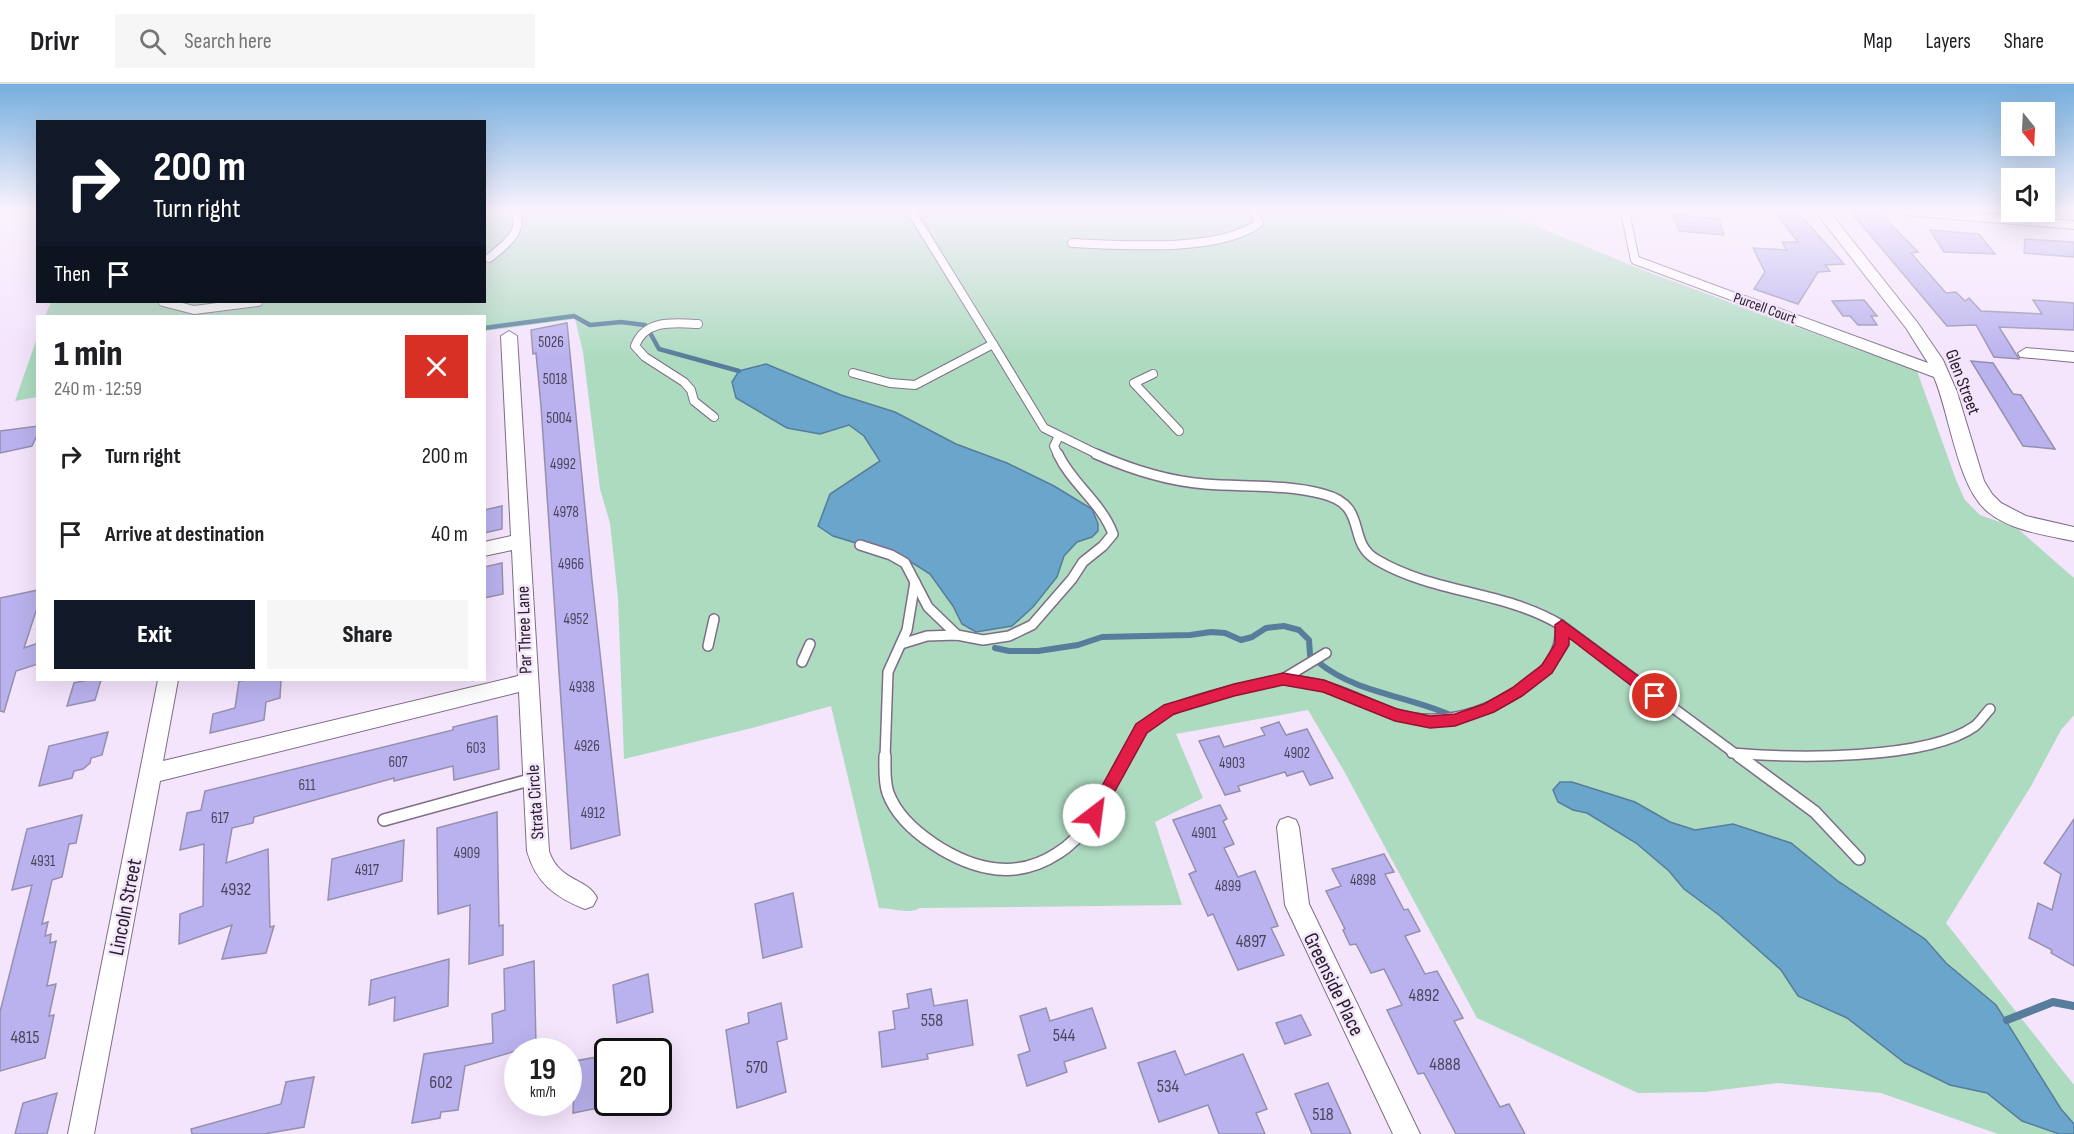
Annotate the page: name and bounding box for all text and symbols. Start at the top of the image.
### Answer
search box [115,14,535,68]
text: Drivr [30,25,79,58]
icon: search [136,25,169,58]
text: Search here [184,28,272,55]
text: Map [1863,29,1892,54]
text: Layers [1925,29,1971,54]
text: Share [2004,29,2044,54]
north arrow [2001,102,2055,156]
map controls [2001,102,2055,222]
text: 200 m [153,142,246,193]
icon: right [54,144,132,222]
button: sound [2001,168,2055,222]
text: Turn right [153,193,240,225]
icon: arrive [102,258,135,291]
text: Then [54,261,90,288]
street label: Purcell Court [1731,288,1799,329]
text: 1 min [54,333,122,376]
house number: 5026 [538,333,564,352]
button: close [405,335,468,398]
street label: Glen Street [1941,347,1985,418]
house number: 5018 [543,370,567,389]
text: 240 m · 12:59 [54,377,142,401]
house number: 5004 [546,409,572,428]
icon: right [54,440,87,473]
text: Turn right [105,443,181,470]
text: 200 m [422,443,468,470]
house number: 4992 [550,455,576,474]
house number: 4978 [553,503,579,522]
icon: arrive [54,518,87,551]
text: Arrive at destination [105,521,264,548]
text: 40 m [431,521,468,548]
house number: 4966 [558,555,584,574]
street label: Par Three Lane [512,586,537,674]
button: Exit [54,600,255,669]
button: Share [267,600,468,669]
house number: 4952 [563,610,589,629]
pin [1629,670,1680,721]
house number: 4938 [569,678,595,697]
icon: arrive [1638,679,1671,712]
house number: 4926 [574,737,600,756]
house number: 603 [466,739,486,758]
house number: 4902 [1284,744,1310,763]
house number: 607 [388,753,408,772]
house number: 4903 [1219,754,1245,773]
street label: Strata Circle [522,764,549,840]
house number: 611 [298,776,316,795]
position arrow [1062,783,1126,847]
house number: 4912 [581,804,605,823]
house number: 617 [211,809,229,828]
house number: 4901 [1192,824,1217,843]
house number: 4909 [454,844,480,863]
house number: 4931 [31,852,56,871]
street label: Lincoln Street [104,856,147,958]
house number: 4917 [355,861,379,880]
house number: 4898 [1350,871,1376,890]
house number: 4899 [1215,877,1241,896]
house number: 4932 [221,879,251,900]
street label: Greenside Place [1298,929,1369,1040]
house number: 4897 [1236,931,1267,952]
house number: 4892 [1409,985,1439,1006]
house number: 558 [921,1010,943,1031]
house number: 544 [1053,1025,1076,1046]
house number: 4815 [11,1027,39,1048]
speed limit sign: 20 [594,1038,672,1116]
text: 19 [530,1052,556,1088]
house number: 4888 [1429,1054,1461,1075]
house number: 570 [746,1057,768,1078]
house number: 602 [429,1072,453,1093]
house number: 534 [1157,1076,1180,1097]
text: km/h [530,1083,556,1102]
house number: 518 [1312,1104,1334,1125]

